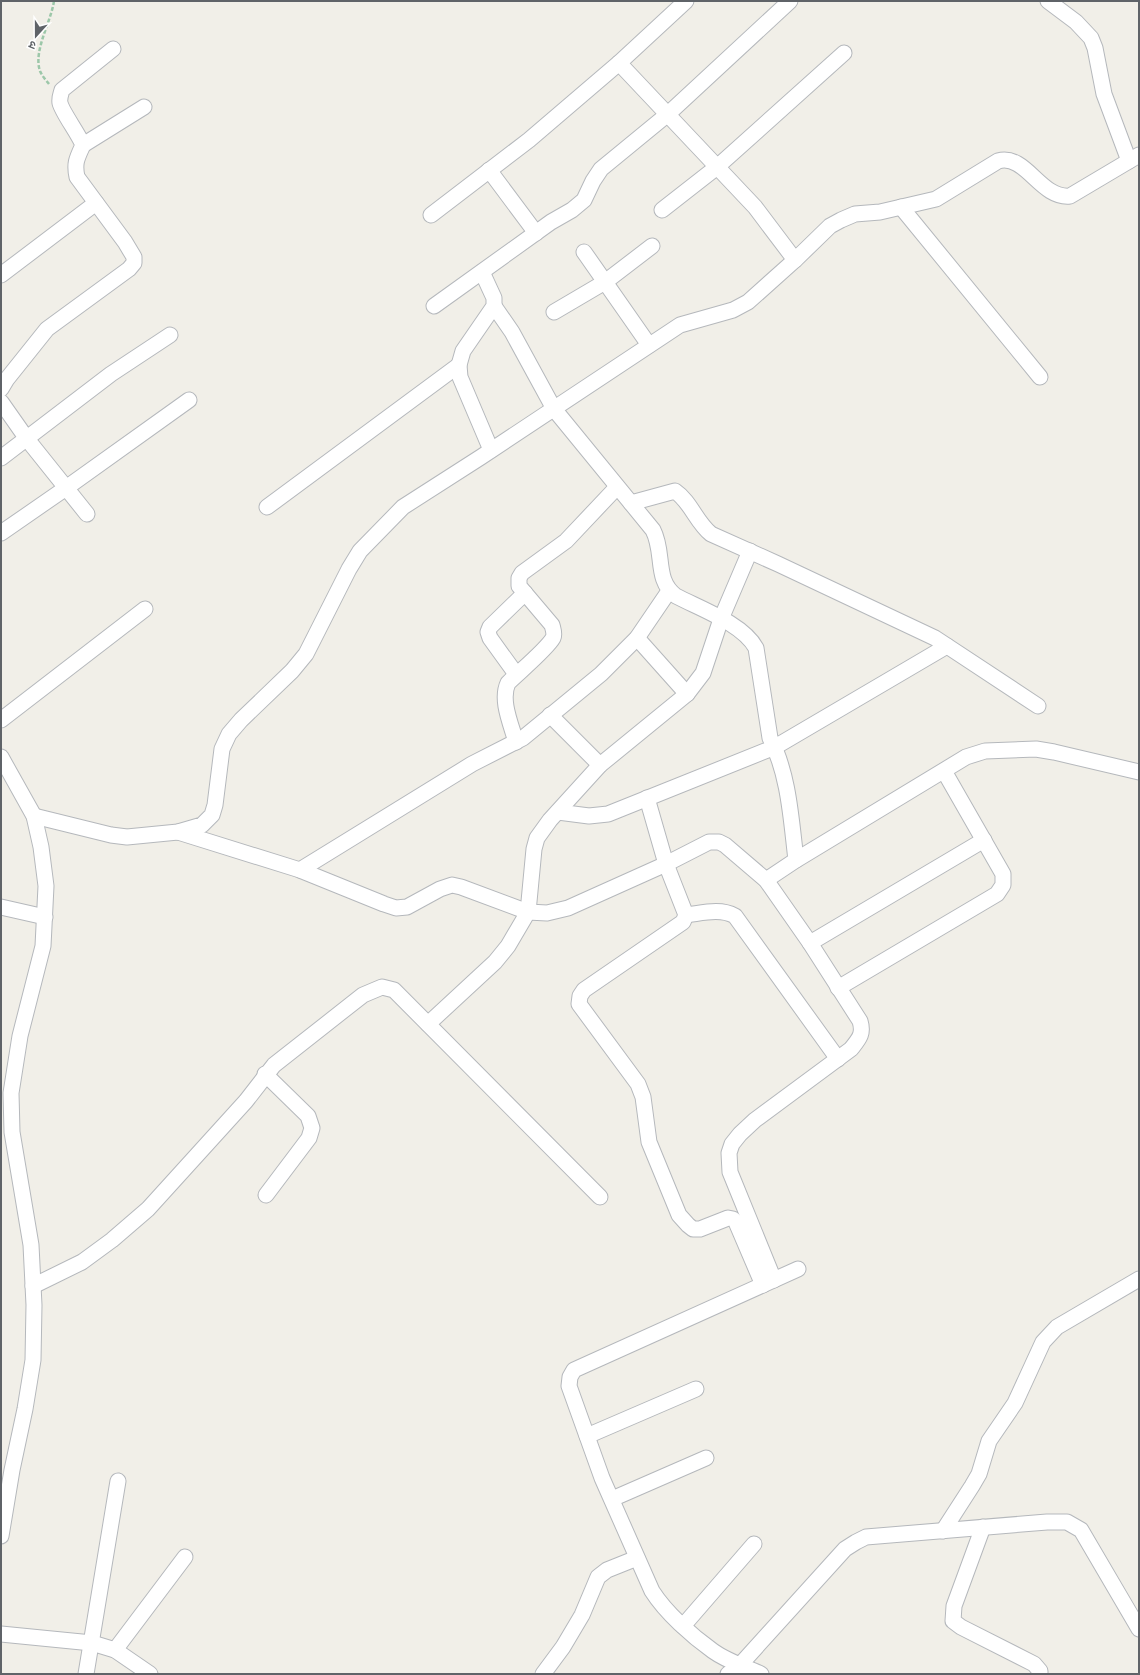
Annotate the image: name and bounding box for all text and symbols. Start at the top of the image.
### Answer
north arrow [16,16,56,56]
text: उ [26,37,38,53]

